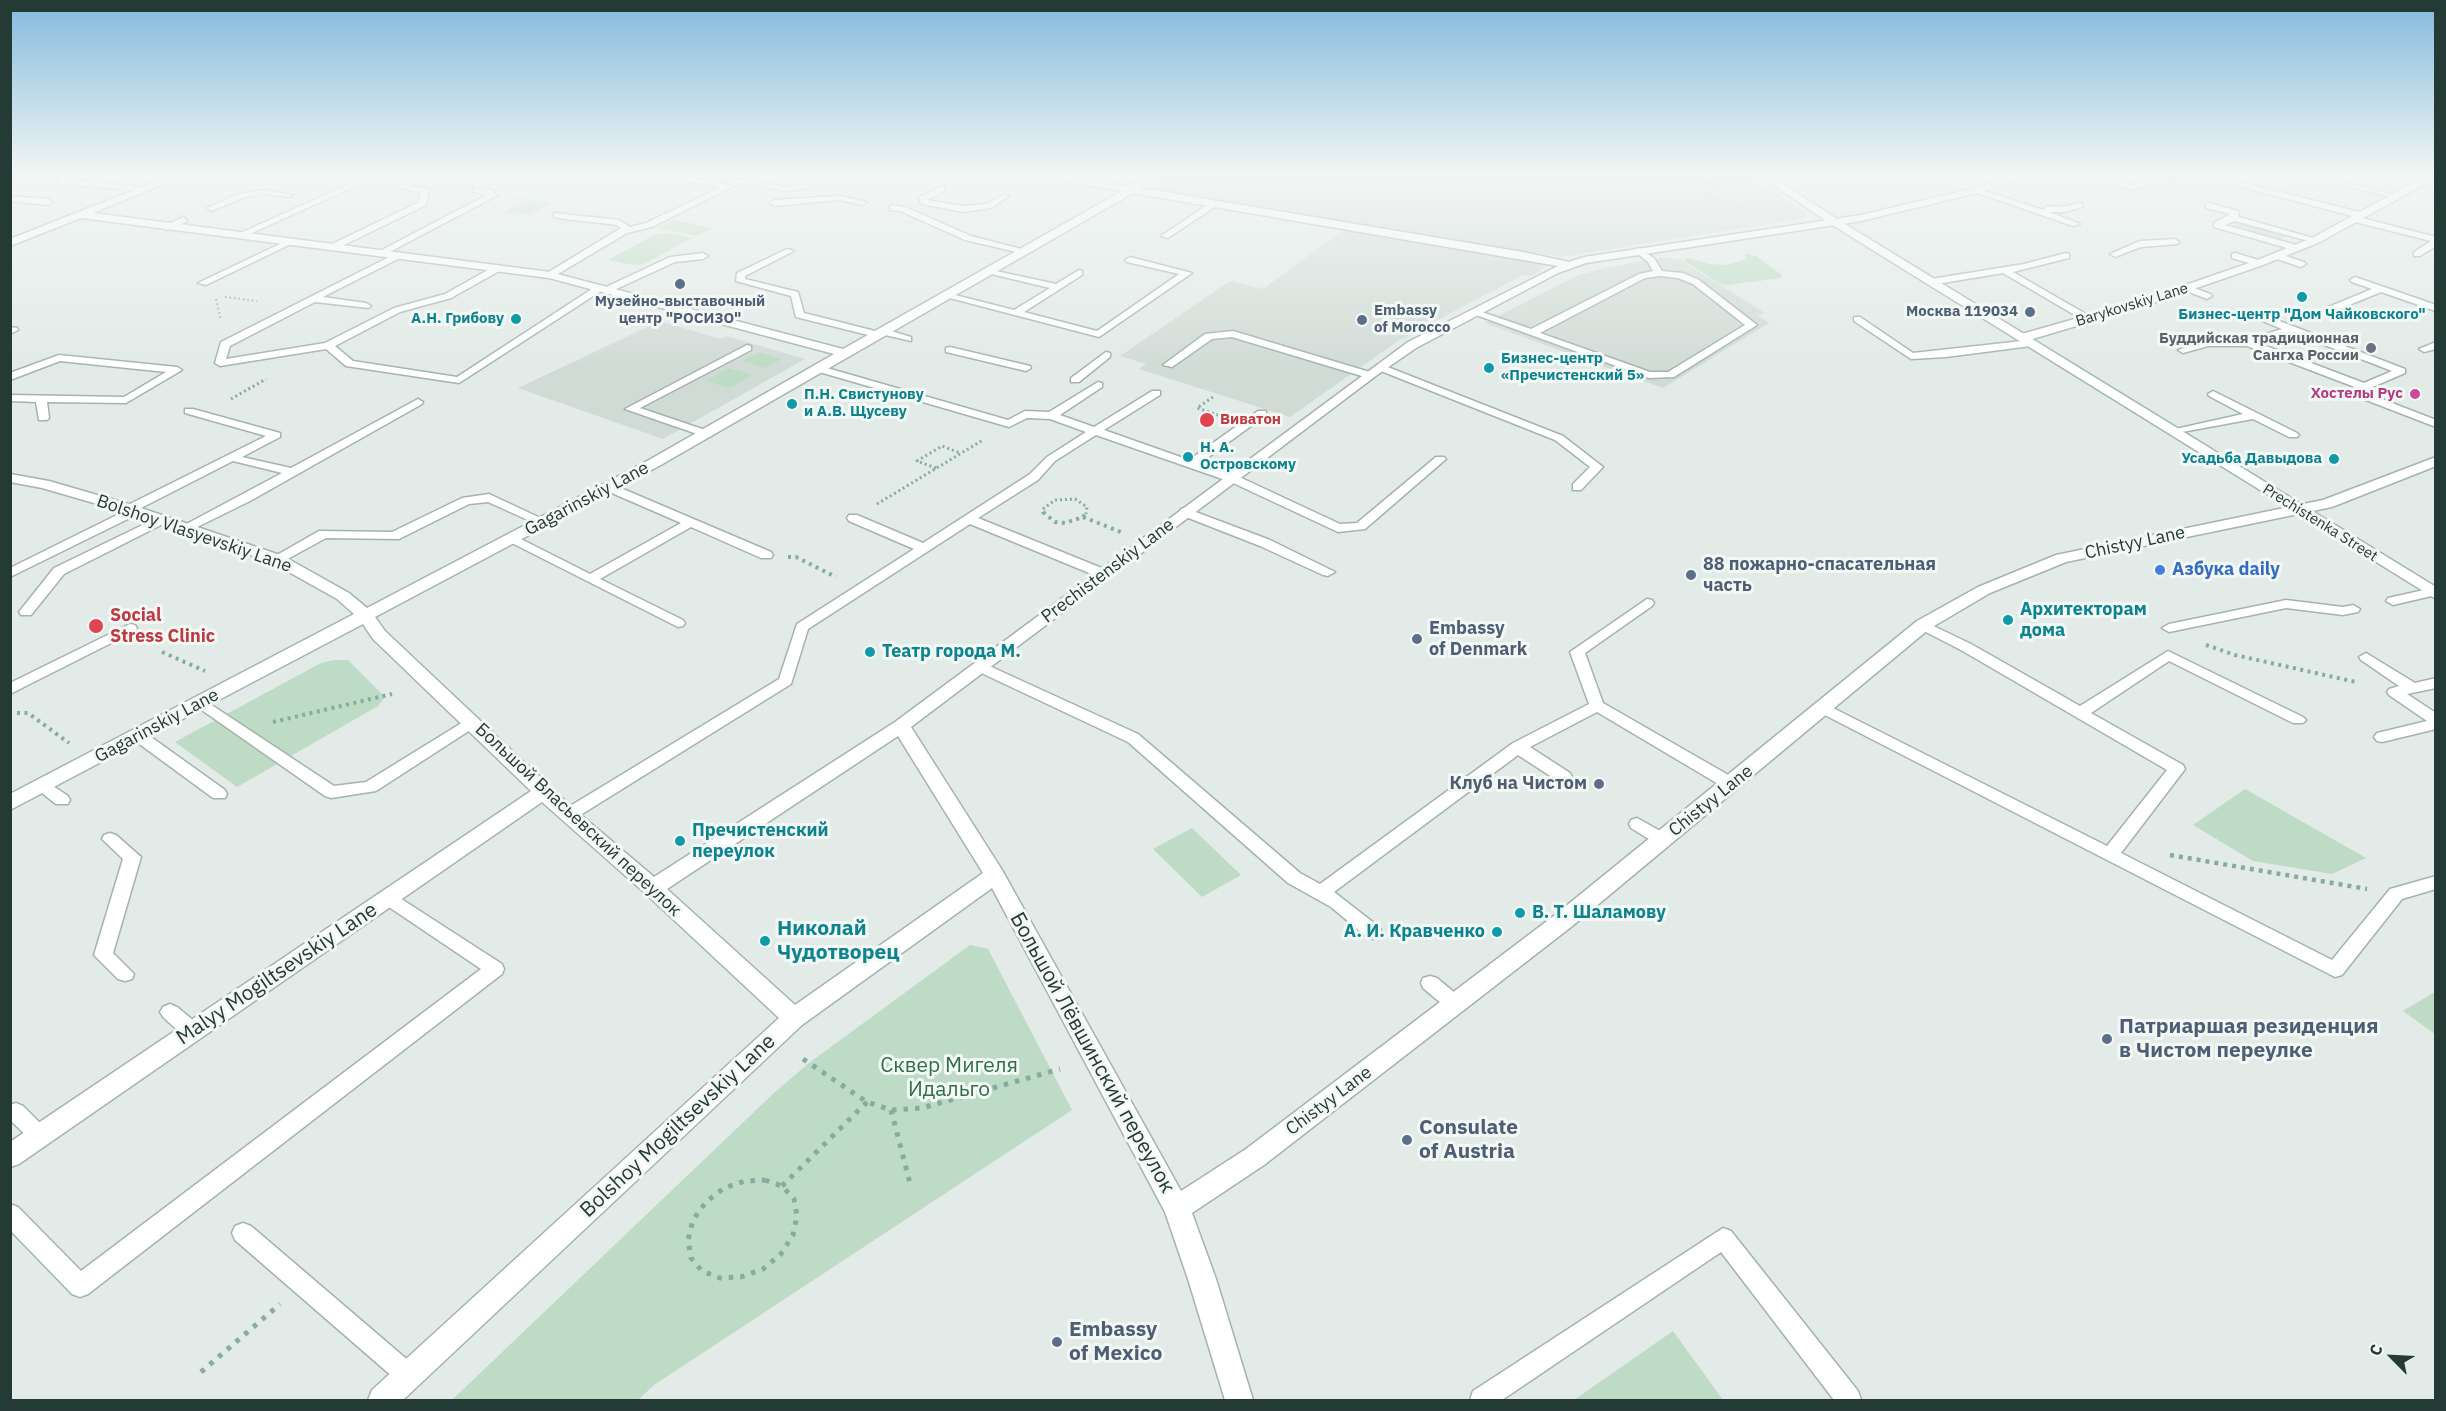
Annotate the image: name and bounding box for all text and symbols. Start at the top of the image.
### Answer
marker: Музейно-выставочный центр "РОСИЗО" [673,277,687,291]
street label: Barykovskiy Lane [2074,279,2190,331]
marker: Бизнес-центр "Дом Чайковского" [2295,290,2309,304]
place label: Музейно-выставочный центр "РОСИЗО" [595,293,765,328]
place label: Embassy of Morocco [1374,302,1450,337]
place label: Москва 119034 [1906,303,2018,321]
marker: Москва 119034 [2023,305,2037,319]
place label: Бизнес-центр "Дом Чайковского" [2178,306,2426,324]
place label: А.Н. Грибову [411,310,504,328]
marker: А.Н. Грибову [509,312,523,326]
marker: Embassy of Morocco [1355,313,1369,327]
place label: Буддийская традиционная Сангха России [2159,330,2359,365]
marker: Буддийская традиционная Сангха России [2364,341,2378,355]
place label: Бизнес-центр «Пречистенский 5» [1501,350,1644,385]
marker: Бизнес-центр «Пречистенский 5» [1482,361,1496,375]
place label: Хостелы Рус [2311,385,2403,403]
place label: П.Н. Свистунову и А.В. Щусеву [804,386,924,421]
marker: Хостелы Рус [2408,387,2422,401]
marker: П.Н. Свистунову и А.В. Щусеву [785,397,799,411]
marker: Виватон [1198,411,1216,429]
place label: Виватон [1220,411,1281,429]
place label: Н. А. Островскому [1200,439,1296,474]
marker: Н. А. Островскому [1181,450,1195,464]
place label: Усадьба Давыдова [2182,450,2322,468]
marker: Усадьба Давыдова [2327,452,2341,466]
street label: Gagarinskiy Lane [521,457,653,541]
street label: Prechistenka Street [2259,480,2381,566]
street label: Bolshoy Vlasyevskiy Lane [94,490,294,578]
street label: Prechistenskiy Lane [1037,514,1179,628]
street label: Chistyy Lane [2083,522,2187,564]
place label: 88 пожарно-спасательная часть [1703,554,1936,596]
place label: Азбука daily [2172,559,2280,581]
marker: Азбука daily [2153,563,2167,577]
marker: 88 пожарно-спасательная часть [1684,568,1698,582]
place label: Архитекторам дома [2020,599,2147,642]
place label: Social Stress Clinic [110,605,215,648]
marker: Архитекторам дома [2001,613,2015,627]
marker: Social Stress Clinic [87,617,105,635]
place label: Embassy of Denmark [1429,618,1527,660]
marker: Embassy of Denmark [1410,632,1424,646]
place label: Театр города М. [882,641,1021,663]
marker: Театр города М. [863,645,877,659]
street label: Gagarinskiy Lane [91,684,223,768]
street label: Большой Власьевский переулок [471,719,685,921]
street label: Chistyy Lane [1665,761,1757,841]
place label: Клуб на Чистом [1450,773,1587,795]
marker: Клуб на Чистом [1592,777,1606,791]
place label: Пречистенский переулок [692,820,829,862]
marker: Пречистенский переулок [673,834,687,848]
street label: Malyy Mogiltsevskiy Lane [172,897,382,1051]
place label: В. Т. Шаламову [1532,902,1666,924]
marker: В. Т. Шаламову [1513,906,1527,920]
street label: Большой Лёвшинский переулок [1004,908,1180,1198]
place label: Николай Чудотворец [777,916,900,966]
place label: А. И. Кравченко [1344,921,1485,943]
marker: А. И. Кравченко [1490,925,1504,939]
marker: Николай Чудотворец [758,934,772,948]
place label: Патриаршая резиденция в Чистом переулке [2119,1014,2378,1064]
street label: Bolshoy Mogiltsevskiy Lane [575,1029,781,1223]
marker: Патриаршая резиденция в Чистом переулке [2100,1032,2114,1046]
park label: Сквер Мигеля Идальго [880,1053,1018,1103]
street label: Chistyy Lane [1282,1062,1376,1140]
place label: Consulate of Austria [1419,1115,1518,1165]
marker: Consulate of Austria [1400,1133,1414,1147]
place label: Embassy of Mexico [1069,1317,1162,1367]
north arrow [2362,1327,2422,1387]
marker: Embassy of Mexico [1050,1335,1064,1349]
text: С [2364,1341,2387,1359]

